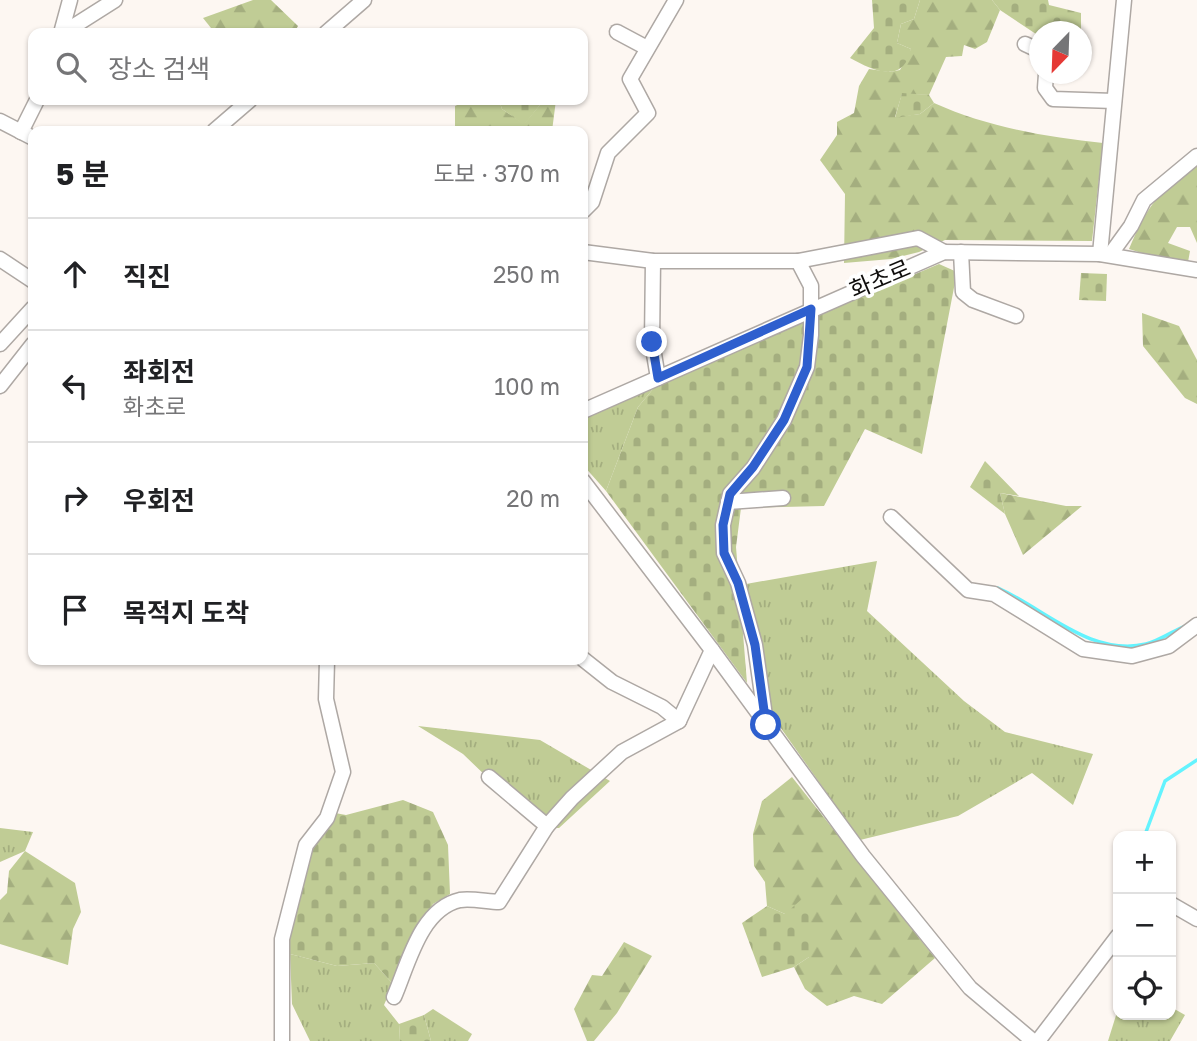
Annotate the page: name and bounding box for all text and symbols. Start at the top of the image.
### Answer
north arrow [1029,21,1092,84]
search box [28,28,588,105]
icon: search [52,48,90,86]
text: 장소 검색 [108,53,210,84]
text: 5 분 [56,156,109,192]
text: 도보 · 370 m [433,159,560,187]
street label: 화초로 [845,253,914,303]
icon: ahead [56,255,94,293]
text: 250 m [493,260,560,288]
text: 직진 [123,261,171,292]
route end [636,326,667,357]
text: 좌회전 [123,356,195,387]
icon: left [56,367,94,405]
text: 100 m [494,372,560,400]
text: 화초로 [123,392,186,420]
icon: right [56,479,94,517]
text: 20 m [506,484,560,512]
text: 우회전 [123,485,195,516]
icon: arrive [56,591,94,629]
text: 목적지 도착 [123,597,249,628]
route start [750,709,781,740]
map controls [1113,831,1176,1020]
button: + [1113,831,1176,894]
button: − [1113,894,1176,957]
button: locate [1113,957,1176,1020]

